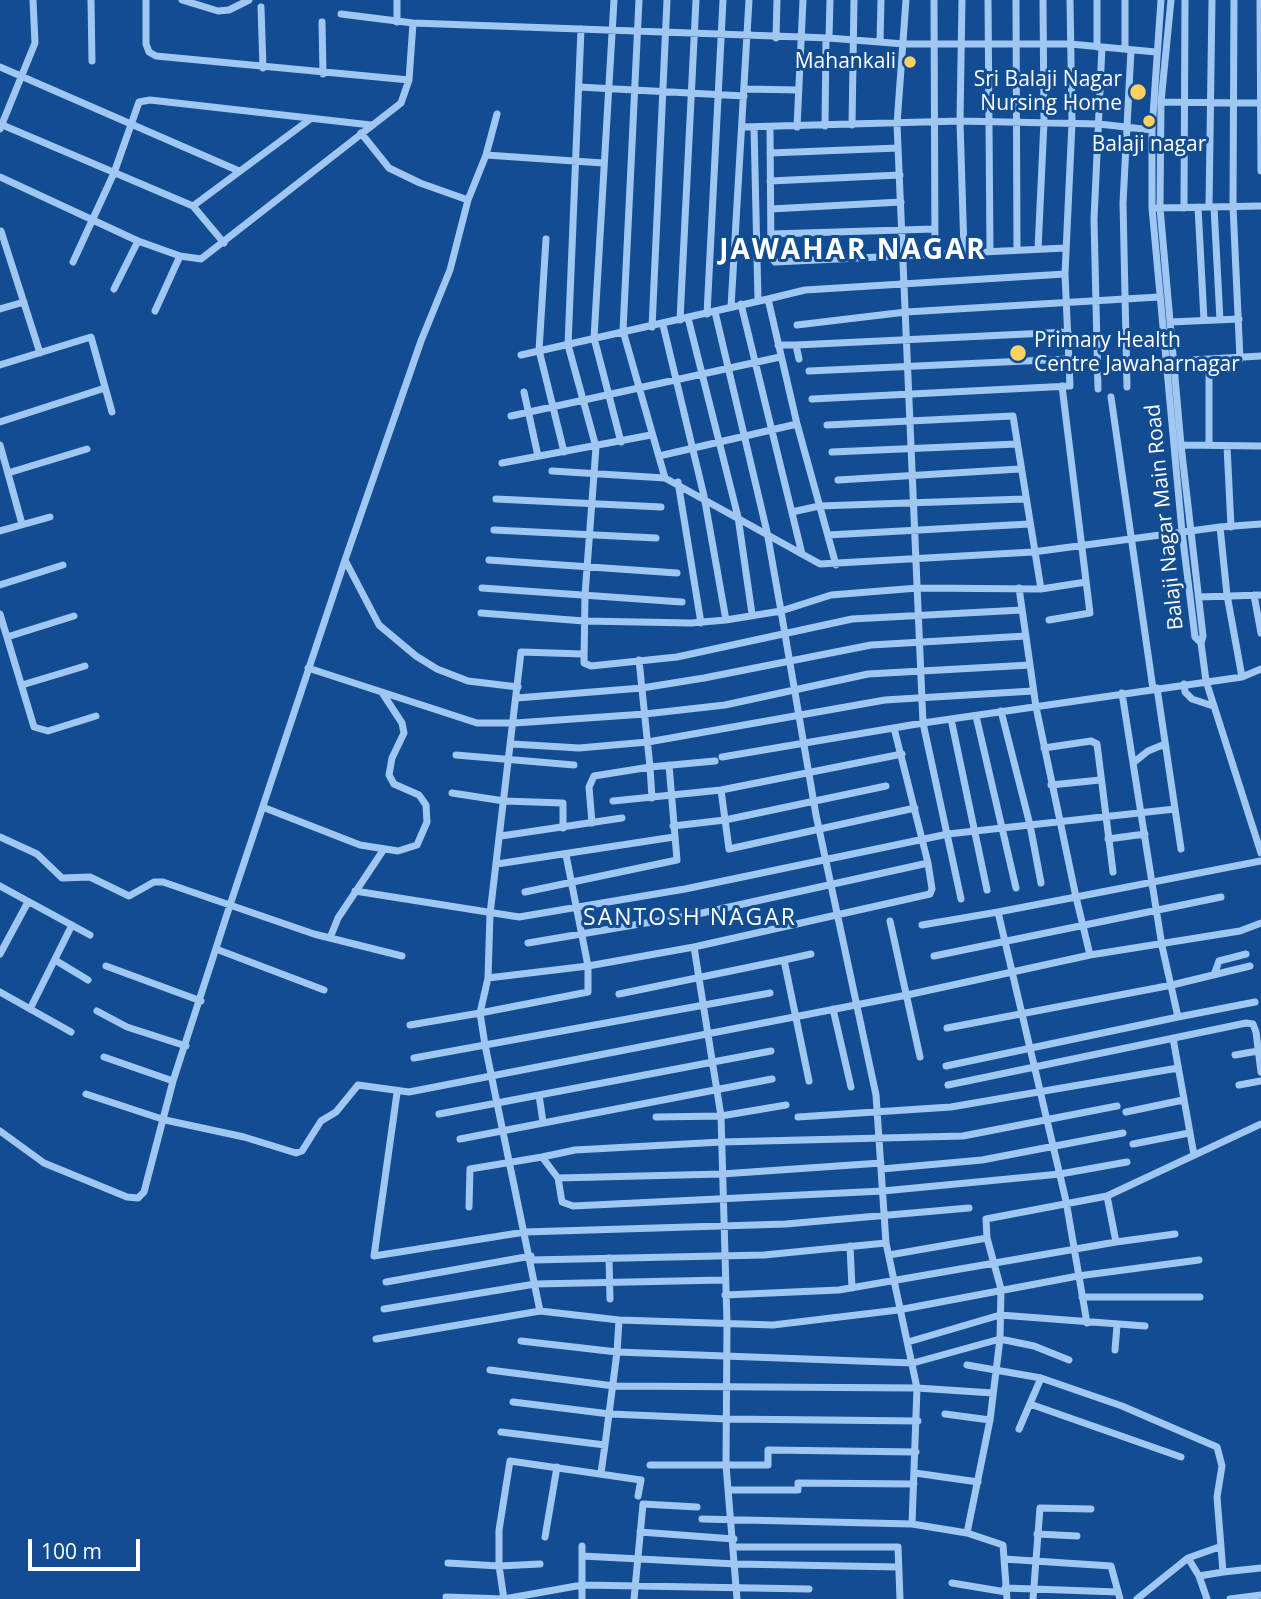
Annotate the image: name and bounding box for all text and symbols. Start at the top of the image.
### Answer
place label: Mahankali [795,49,896,75]
marker: Mahankali [902,54,918,70]
place label: Sri Balaji Nagar Nursing Home [974,67,1122,117]
marker: Sri Balaji Nagar Nursing Home [1128,82,1148,102]
marker: Balaji nagar [1141,113,1157,129]
place label: Balaji nagar [1092,132,1206,158]
district label: JAWAHAR NAGAR [721,234,985,268]
place label: Primary Health Centre Jawaharnagar [1034,328,1240,378]
marker: Primary Health Centre Jawaharnagar [1008,343,1028,363]
street label: Balaji Nagar Main Road [1141,403,1189,631]
district label: SANTOSH NAGAR [585,904,795,932]
scale bar [32,1526,144,1570]
text: 100 m [41,1537,102,1565]

